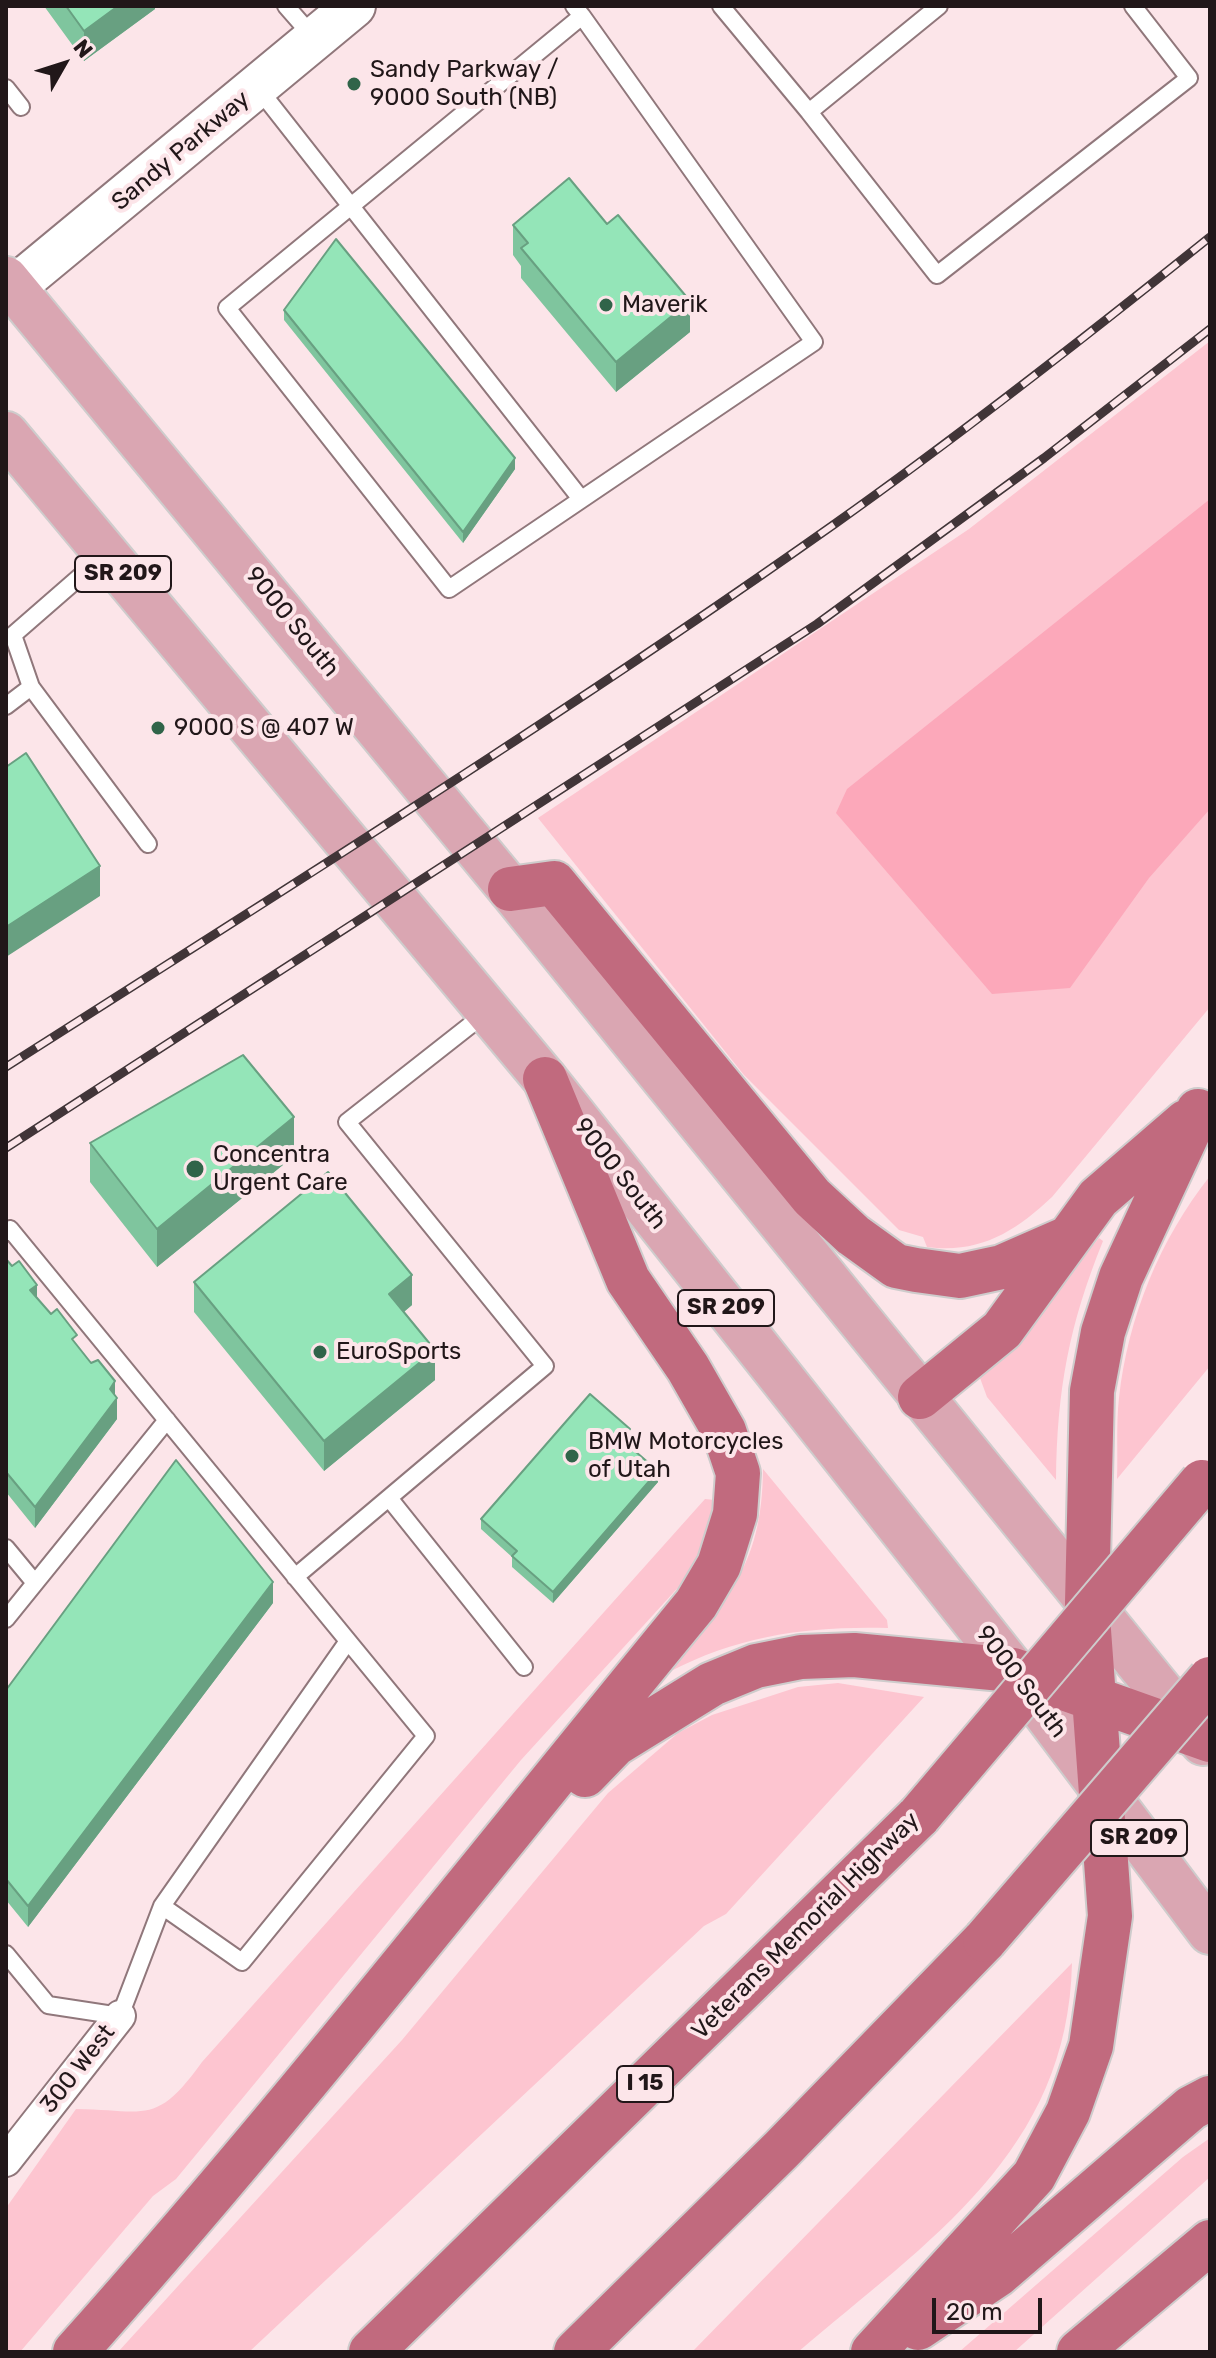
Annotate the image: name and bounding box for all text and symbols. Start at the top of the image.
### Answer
north arrow [24,24,104,104]
text: N [68,34,99,63]
place label: Sandy Parkway / 9000 South (NB) [370,56,559,112]
marker: Sandy Parkway / 9000 South (NB) [345,75,363,93]
street label: Sandy Parkway [106,85,256,217]
place label: Maverik [622,291,708,319]
marker: Maverik [597,296,615,314]
road number: SR 209 [75,556,171,592]
street label: 9000 South [239,561,345,683]
place label: 9000 S @ 407 W [174,714,354,742]
marker: 9000 S @ 407 W [149,719,167,737]
street label: 9000 South [568,1113,672,1235]
place label: Concentra Urgent Care [213,1141,348,1197]
marker: Concentra Urgent Care [184,1158,206,1180]
road number: SR 209 [678,1290,774,1326]
place label: EuroSports [336,1338,461,1366]
marker: EuroSports [311,1343,329,1361]
place label: BMW Motorcycles of Utah [588,1428,783,1484]
marker: BMW Motorcycles of Utah [563,1447,581,1465]
street label: 9000 South [969,1620,1073,1744]
street label: Veterans Memorial Highway [686,1806,926,2046]
road number: SR 209 [1091,1820,1187,1856]
street label: 300 West [34,2019,122,2119]
road number: I 15 [617,2066,673,2102]
scale bar [936,2282,1046,2332]
text: 20 m [946,2298,1003,2326]

